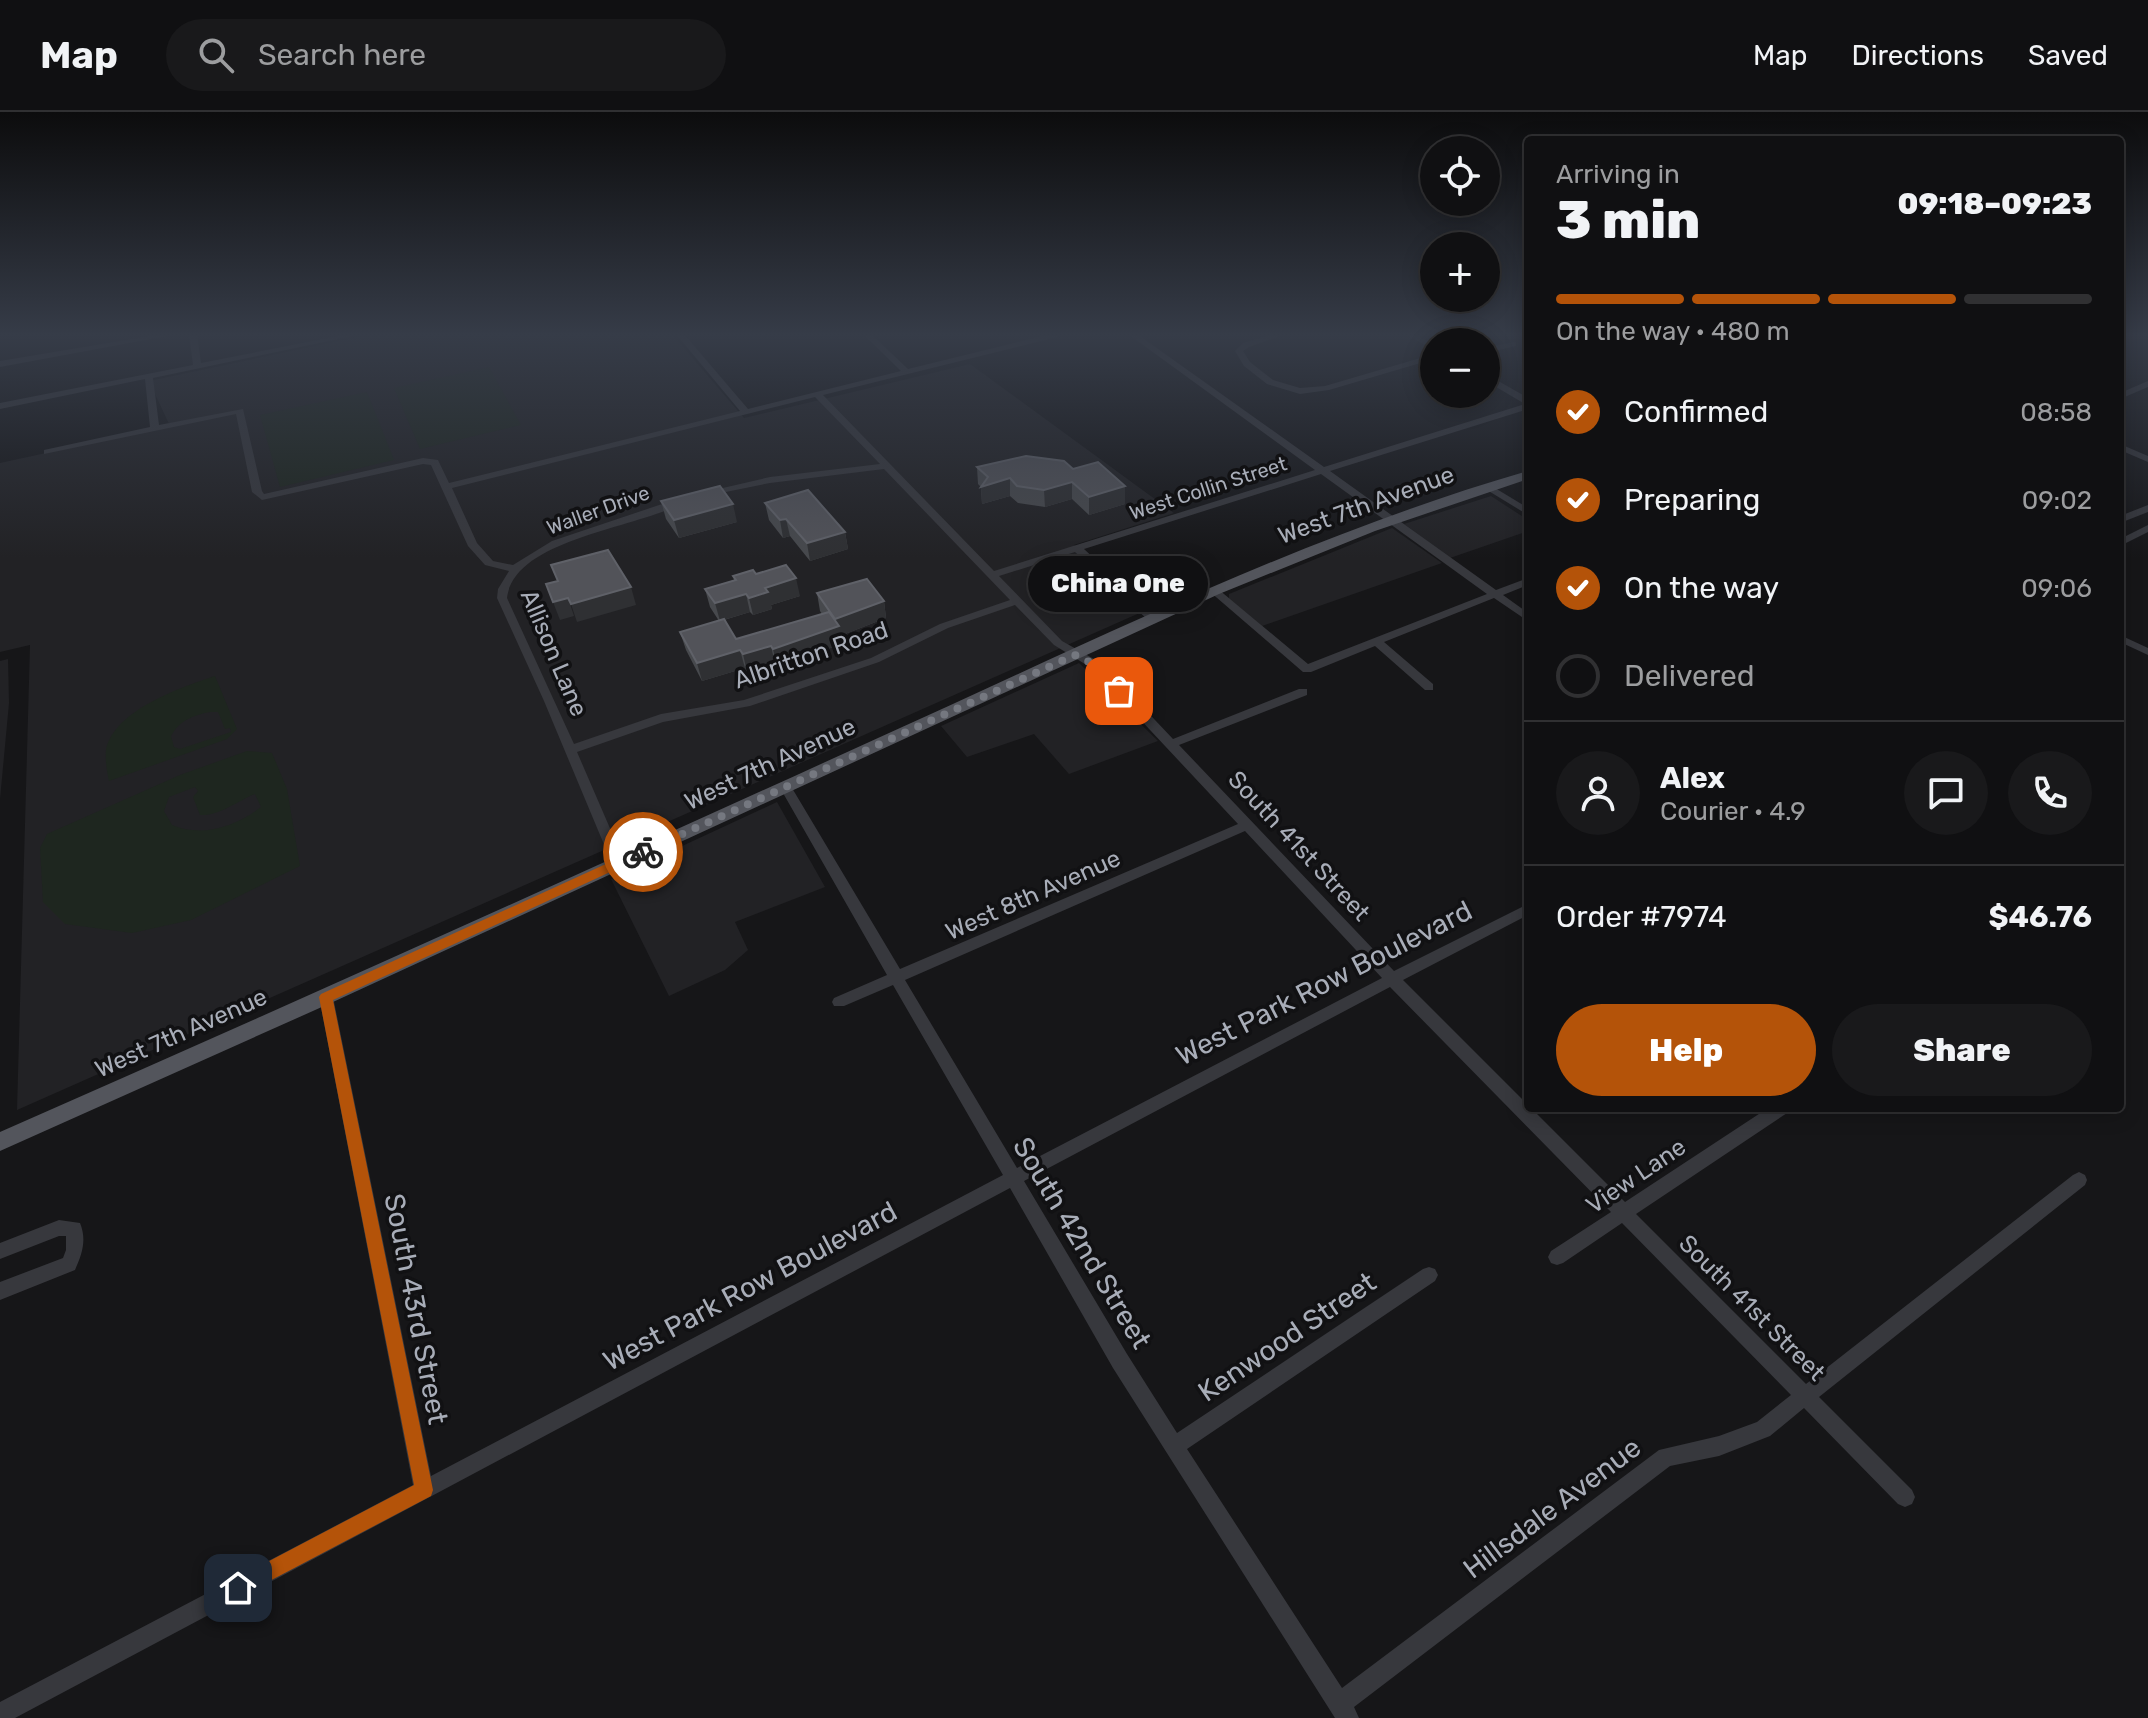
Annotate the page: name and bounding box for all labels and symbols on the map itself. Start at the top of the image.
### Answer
street label: West Collin Street [1126,451,1290,525]
street label: West 7th Avenue [1274,460,1458,550]
street label: Waller Drive [543,480,653,540]
callout: China One [1029,555,1209,611]
street label: Allison Lane [515,586,593,720]
street label: Albritton Road [730,616,892,694]
pin [1085,657,1153,725]
street label: West 7th Avenue [680,712,860,816]
street label: South 41st Street [1222,765,1376,927]
courier [603,812,683,892]
street label: West 8th Avenue [941,844,1125,946]
street label: West Park Row Boulevard [1170,894,1478,1072]
street label: West 7th Avenue [91,983,271,1083]
street label: South 42nd Street [1006,1131,1158,1355]
street label: View Lane [1581,1133,1691,1219]
street label: South 43rd Street [377,1191,455,1427]
street label: West Park Row Boulevard [597,1194,903,1378]
street label: South 41st Street [1673,1229,1831,1387]
street label: Kenwood Street [1192,1265,1382,1409]
street label: Hillsdale Avenue [1457,1431,1647,1585]
pin [204,1554,272,1622]

